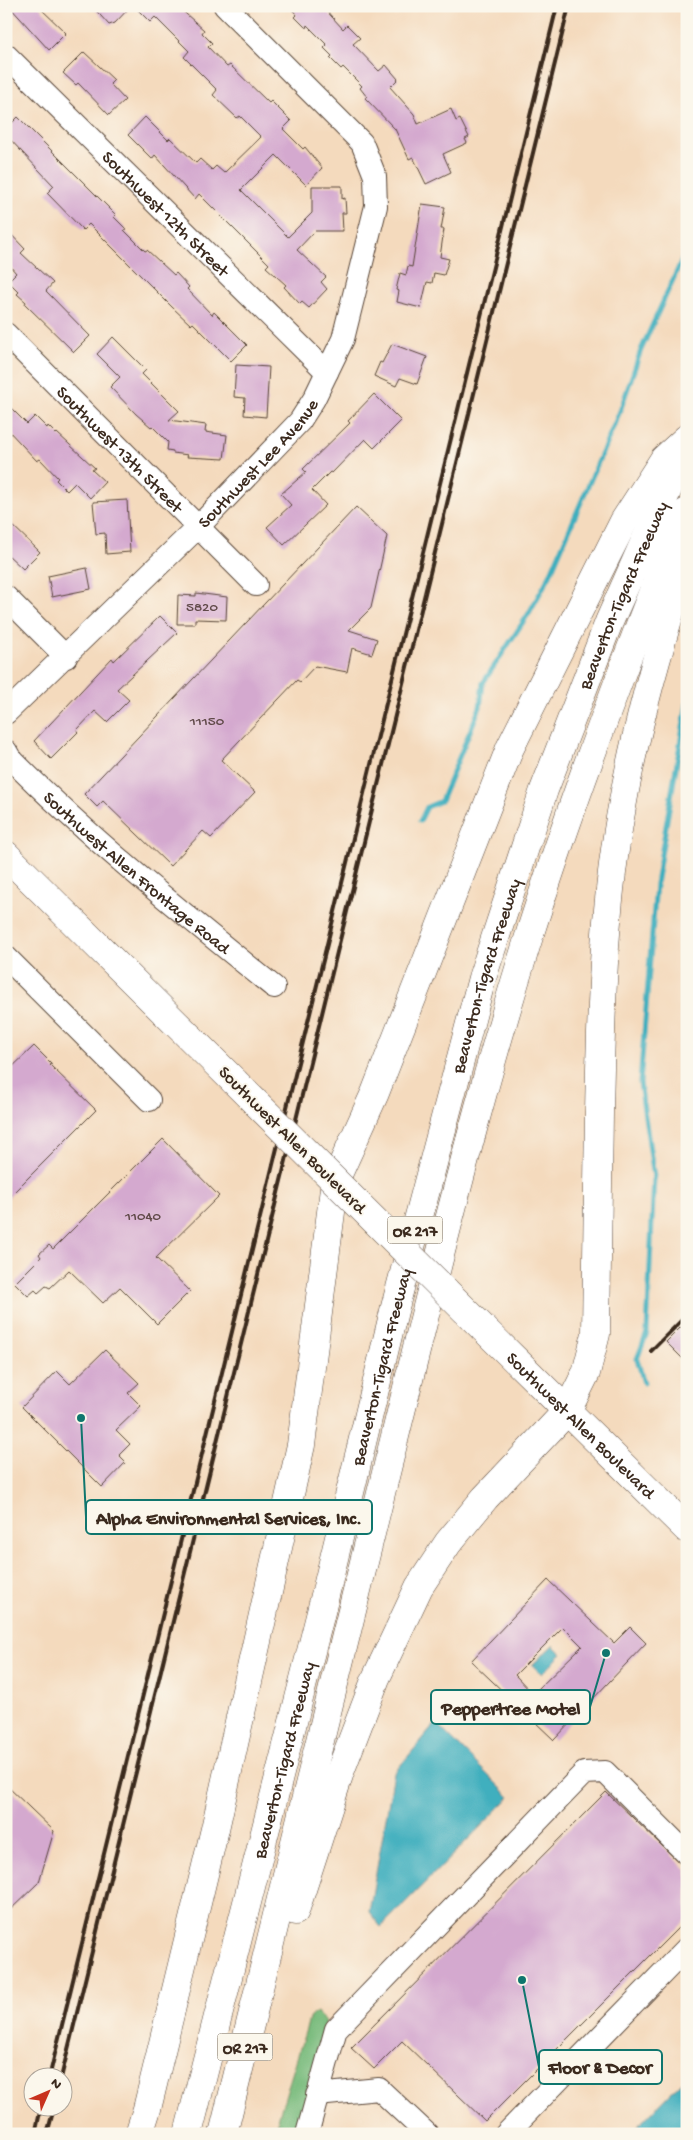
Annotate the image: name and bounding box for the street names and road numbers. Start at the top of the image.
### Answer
street label: Southwest 12th Street [96,148,233,283]
street label: Southwest 13th Street [51,383,187,520]
street label: Southwest Lee Avenue [195,395,325,533]
street label: Beaverton-Tigard Freeway [576,499,674,694]
street label: Southwest Allen Frontage Road [38,788,234,961]
street label: Beaverton-Tigard Freeway [449,876,527,1077]
street label: Southwest Allen Boulevard [213,1062,371,1220]
road number: OR 217 [388,1216,442,1244]
street label: Beaverton-Tigard Freeway [349,1267,418,1469]
street label: Southwest Allen Boulevard [501,1349,659,1506]
street label: Beaverton-Tigard Freeway [250,1660,321,1862]
road number: OR 217 [218,2034,272,2060]

